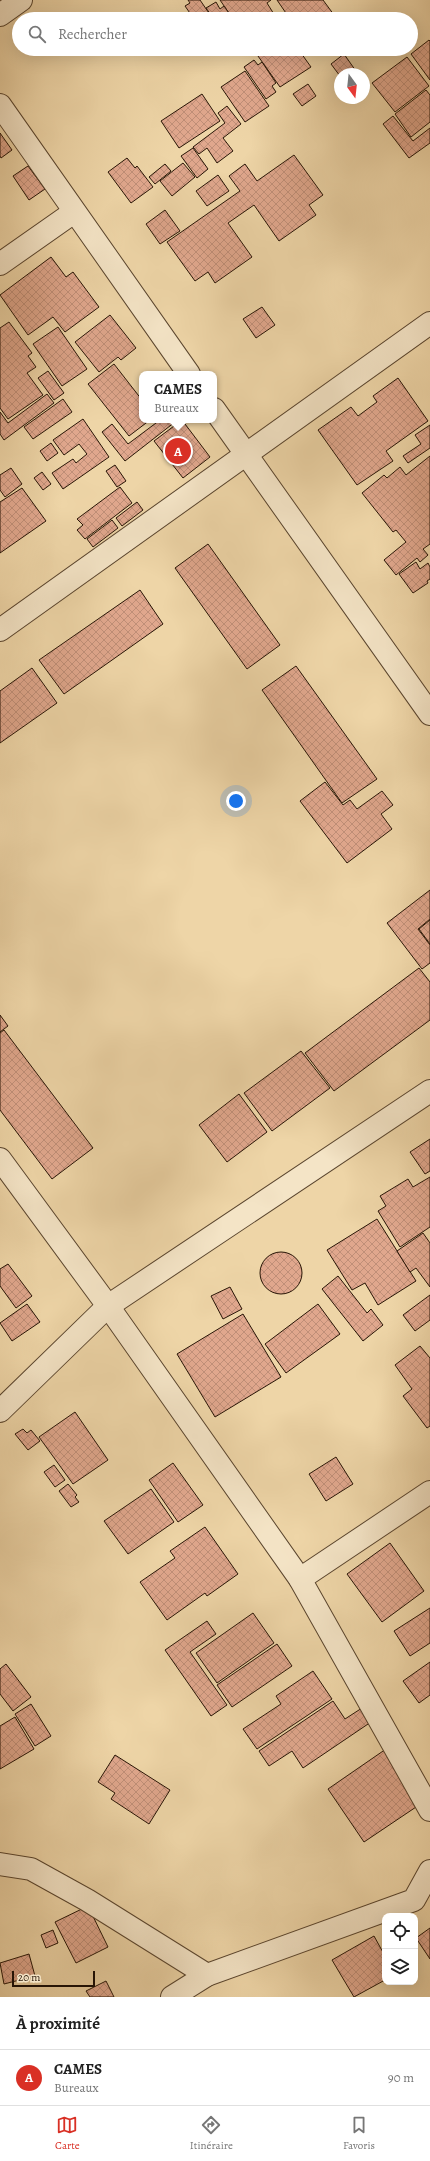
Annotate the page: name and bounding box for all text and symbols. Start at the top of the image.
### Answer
search box [12,12,418,56]
icon: search [26,23,48,45]
text: Rechercher [58,24,127,44]
north arrow [334,68,370,104]
popup [139,371,217,423]
text: CAMES [154,379,202,399]
text: Bureaux [154,399,199,416]
pin: A [165,436,191,466]
your location [226,791,246,811]
map controls [382,1913,418,1985]
button: locate [382,1913,418,1949]
button: layers [382,1949,418,1985]
scale bar [12,1969,95,1988]
text: 20 m [18,1970,40,1985]
text: À proximité [16,2012,100,2035]
text: CAMES [54,2059,102,2079]
text: A [25,2069,33,2086]
text: 90 m [388,2069,414,2086]
text: Bureaux [54,2079,99,2096]
tab: Carte [55,2114,80,2153]
tab: Itinéraire [190,2114,233,2153]
tab: Favoris [343,2114,375,2153]

